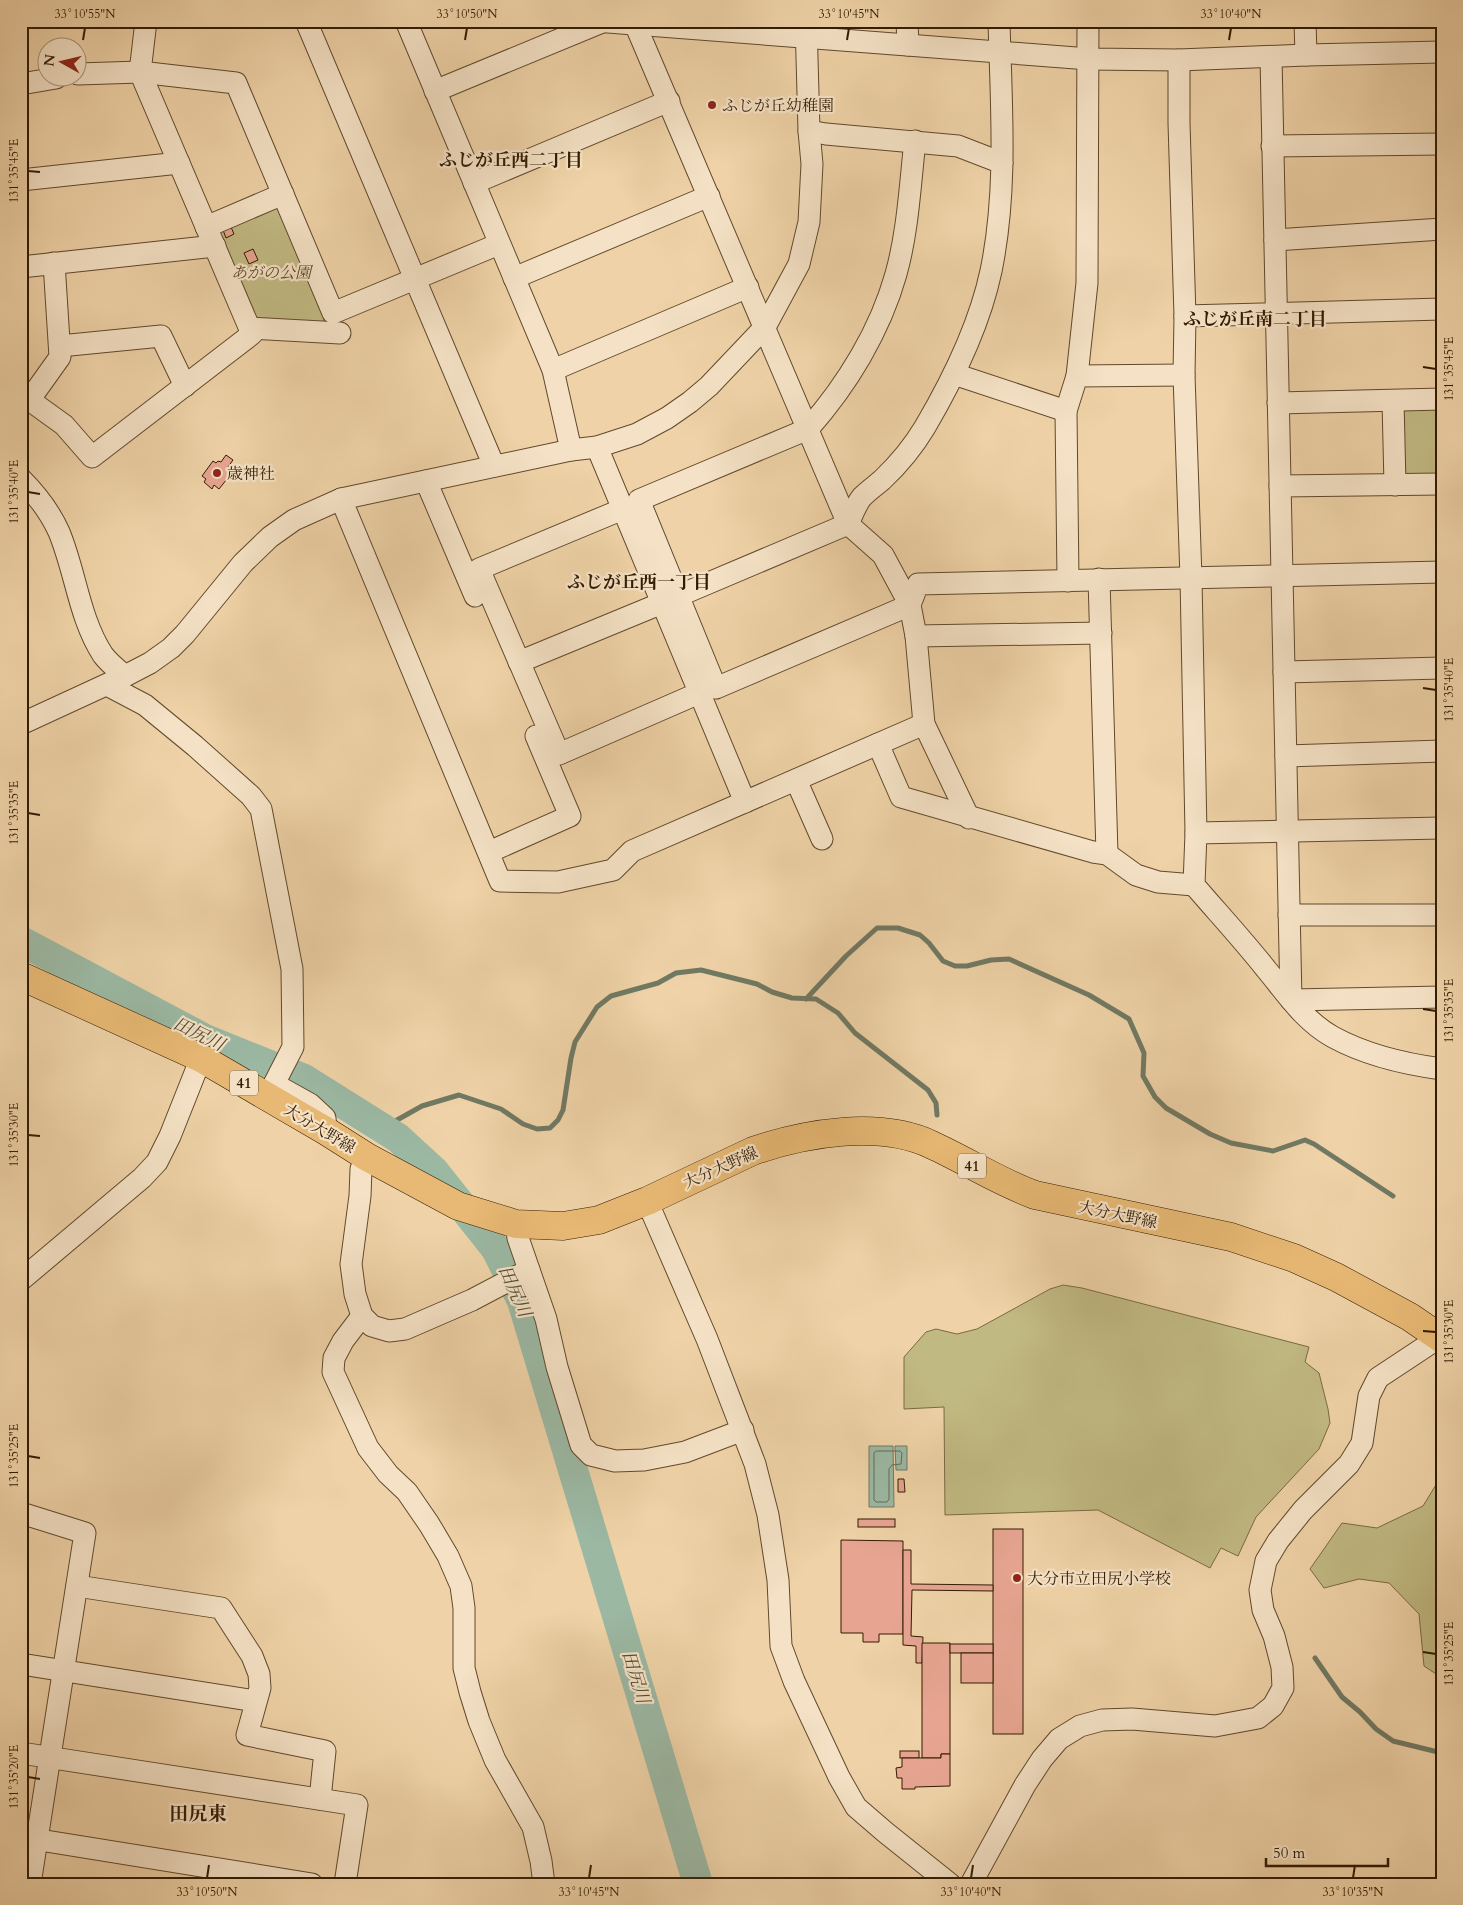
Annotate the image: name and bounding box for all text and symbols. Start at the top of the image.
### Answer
text: 33°10'55"N [55,6,116,22]
text: 33°10'50"N [437,6,498,22]
text: 33°10'45"N [819,6,880,22]
text: 33°10'40"N [1201,6,1262,22]
north arrow [38,38,88,88]
text: N [39,53,60,68]
place label: ふじが丘幼稚園 [722,95,834,117]
marker: ふじが丘幼稚園 [706,99,718,111]
text: 131°35'45"E [6,139,22,203]
district label: ふじが丘西二丁目 [439,148,583,173]
park label: あがの公園 [231,262,314,284]
district label: ふじが丘南二丁目 [1183,307,1327,332]
text: 131°35'45"E [1441,337,1457,401]
text: 131°35'40"E [6,460,22,524]
place label: 歳神社 [227,463,275,485]
marker: 歳神社 [211,467,223,479]
district label: ふじが丘西一丁目 [567,570,711,595]
text: 131°35'40"E [1441,658,1457,722]
text: 131°35'35"E [6,781,22,845]
text: 131°35'35"E [1441,979,1457,1043]
water label: 田尻川 [169,1011,230,1058]
road number: 41 [230,1070,258,1096]
street label: 大分大野線 [280,1099,359,1159]
text: 131°35'30"E [6,1103,22,1167]
street label: 大分大野線 [679,1142,761,1194]
road number: 41 [958,1154,986,1178]
street label: 大分大野線 [1076,1196,1159,1234]
water label: 田尻川 [492,1261,538,1323]
text: 131°35'30"E [1441,1300,1457,1364]
text: 131°35'25"E [6,1424,22,1488]
place label: 大分市立田尻小学校 [1027,1568,1171,1590]
marker: 大分市立田尻小学校 [1011,1572,1023,1584]
text: 131°35'25"E [1441,1622,1457,1686]
water label: 田尻川 [616,1648,656,1709]
text: 131°35'20"E [6,1745,22,1809]
district label: 田尻東 [169,1801,227,1827]
scale bar [1266,1835,1388,1867]
text: 50 m [1273,1843,1305,1863]
text: 33°10'50"N [177,1884,238,1900]
text: 33°10'45"N [559,1884,620,1900]
text: 33°10'40"N [941,1884,1002,1900]
text: 33°10'35"N [1323,1884,1384,1900]

